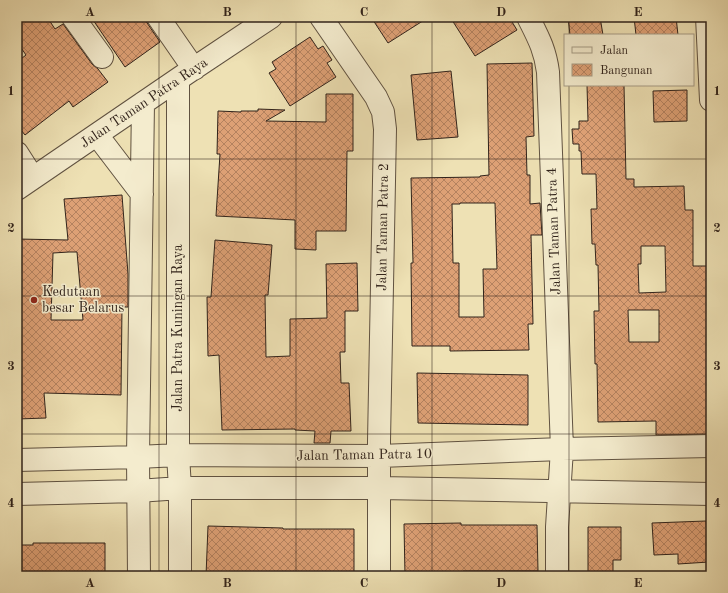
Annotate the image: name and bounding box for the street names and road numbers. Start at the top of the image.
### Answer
street label: Jalan Taman Patra Raya [78,55,210,151]
street label: Jalan Taman Patra 2 [375,163,391,291]
street label: Jalan Taman Patra 4 [545,167,563,295]
street label: Jalan Patra Kuningan Raya [171,244,185,412]
street label: Jalan Taman Patra 10 [296,447,432,463]

